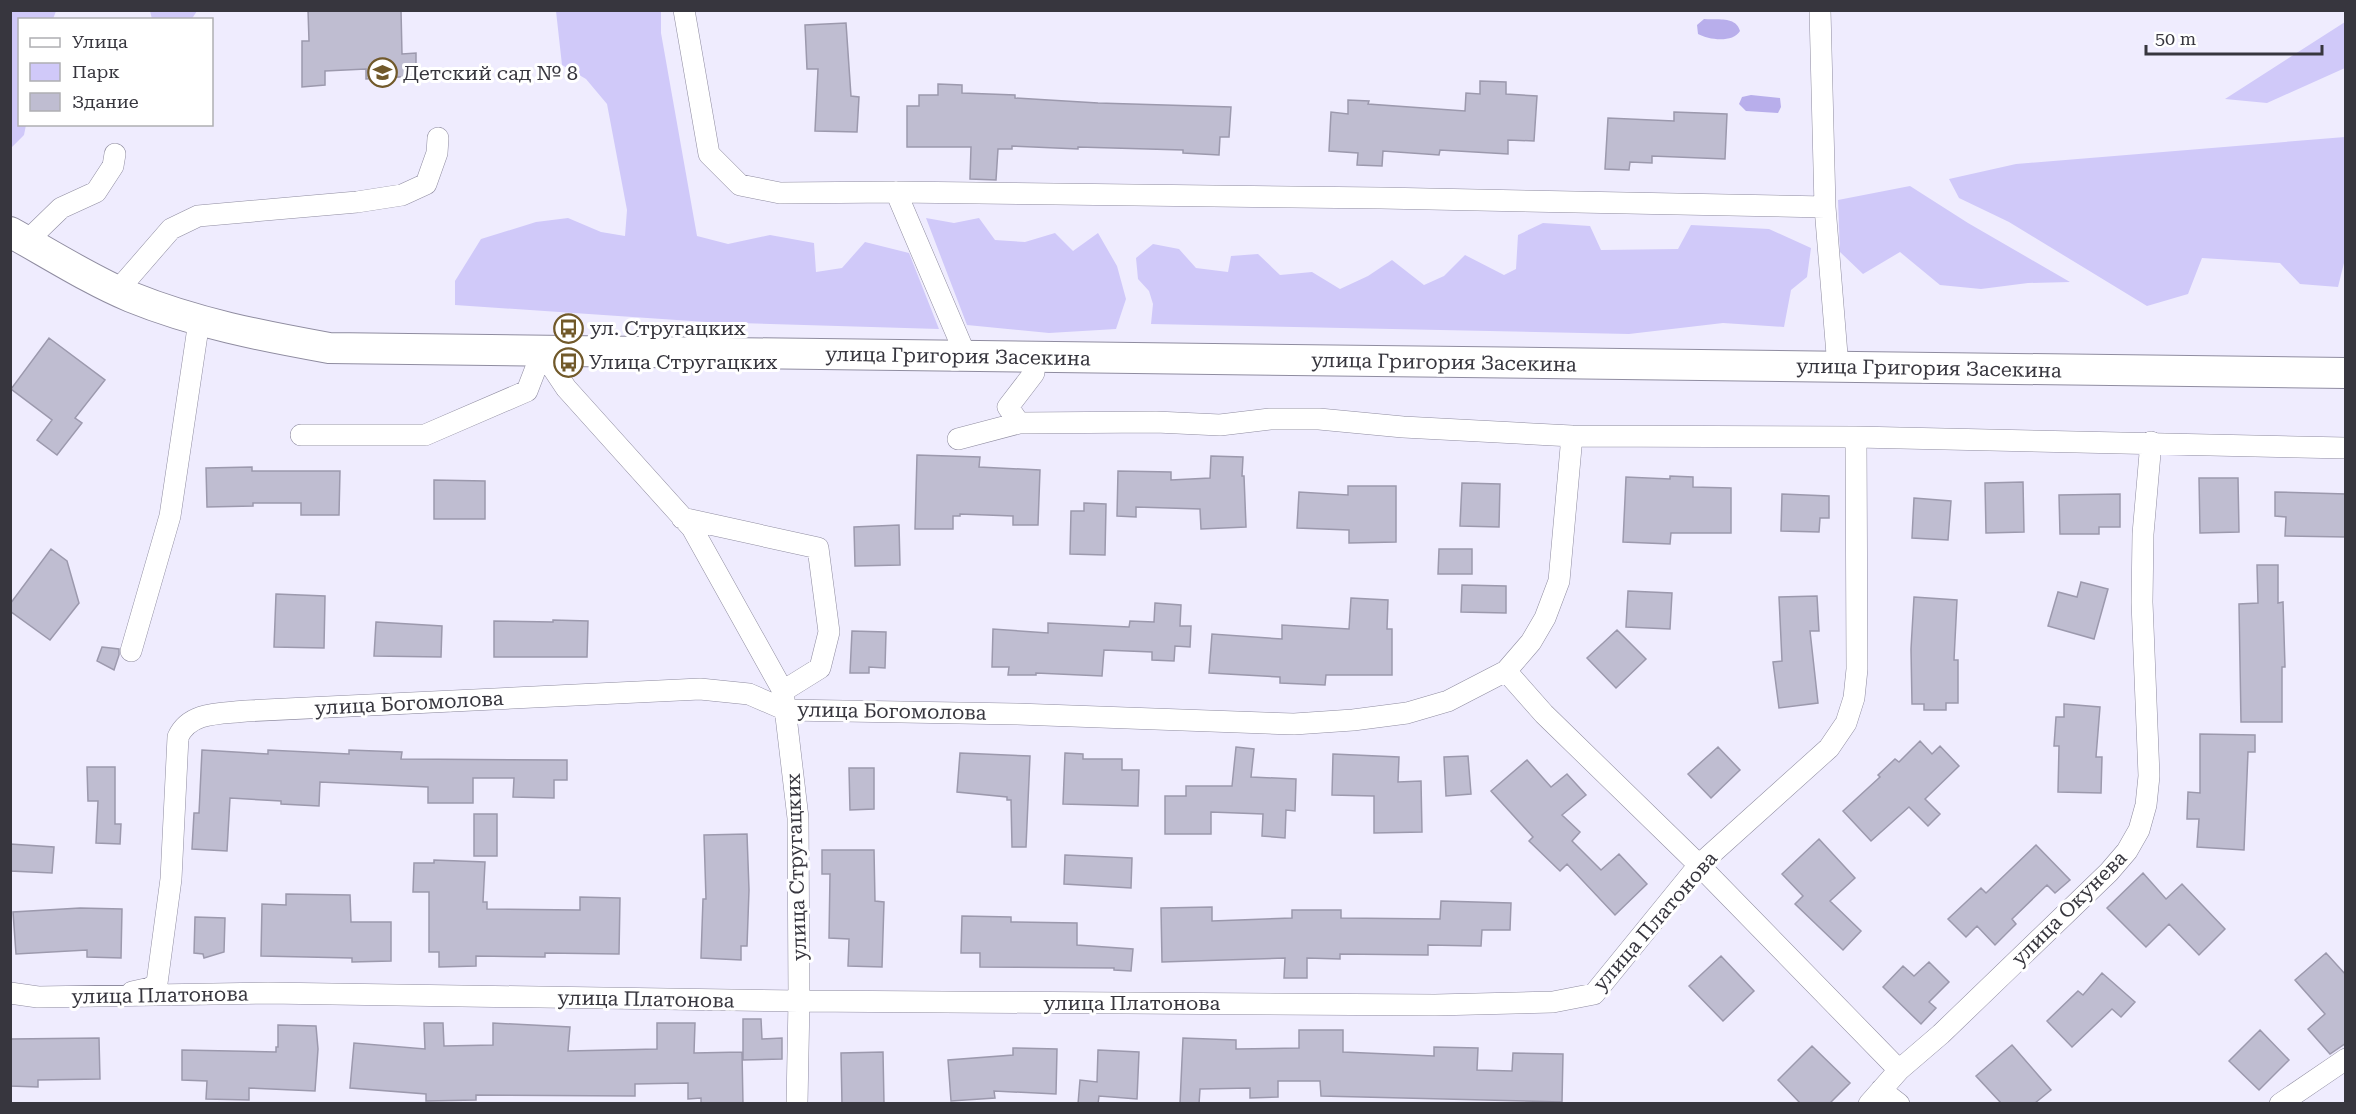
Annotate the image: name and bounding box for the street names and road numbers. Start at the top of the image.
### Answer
street label: улица Григория Засекина [825,342,1091,370]
street label: улица Григория Засекина [1311,348,1577,376]
street label: улица Григория Засекина [1796,354,2062,382]
street label: улица Богомолова [314,686,504,720]
street label: улица Богомолова [797,697,987,725]
street label: улица Стругацких [781,772,811,961]
street label: улица Платонова [1588,846,1722,996]
street label: улица Окунева [2007,846,2131,970]
street label: улица Платонова [71,981,249,1009]
street label: улица Платонова [557,985,735,1013]
street label: улица Платонова [1044,991,1221,1015]

